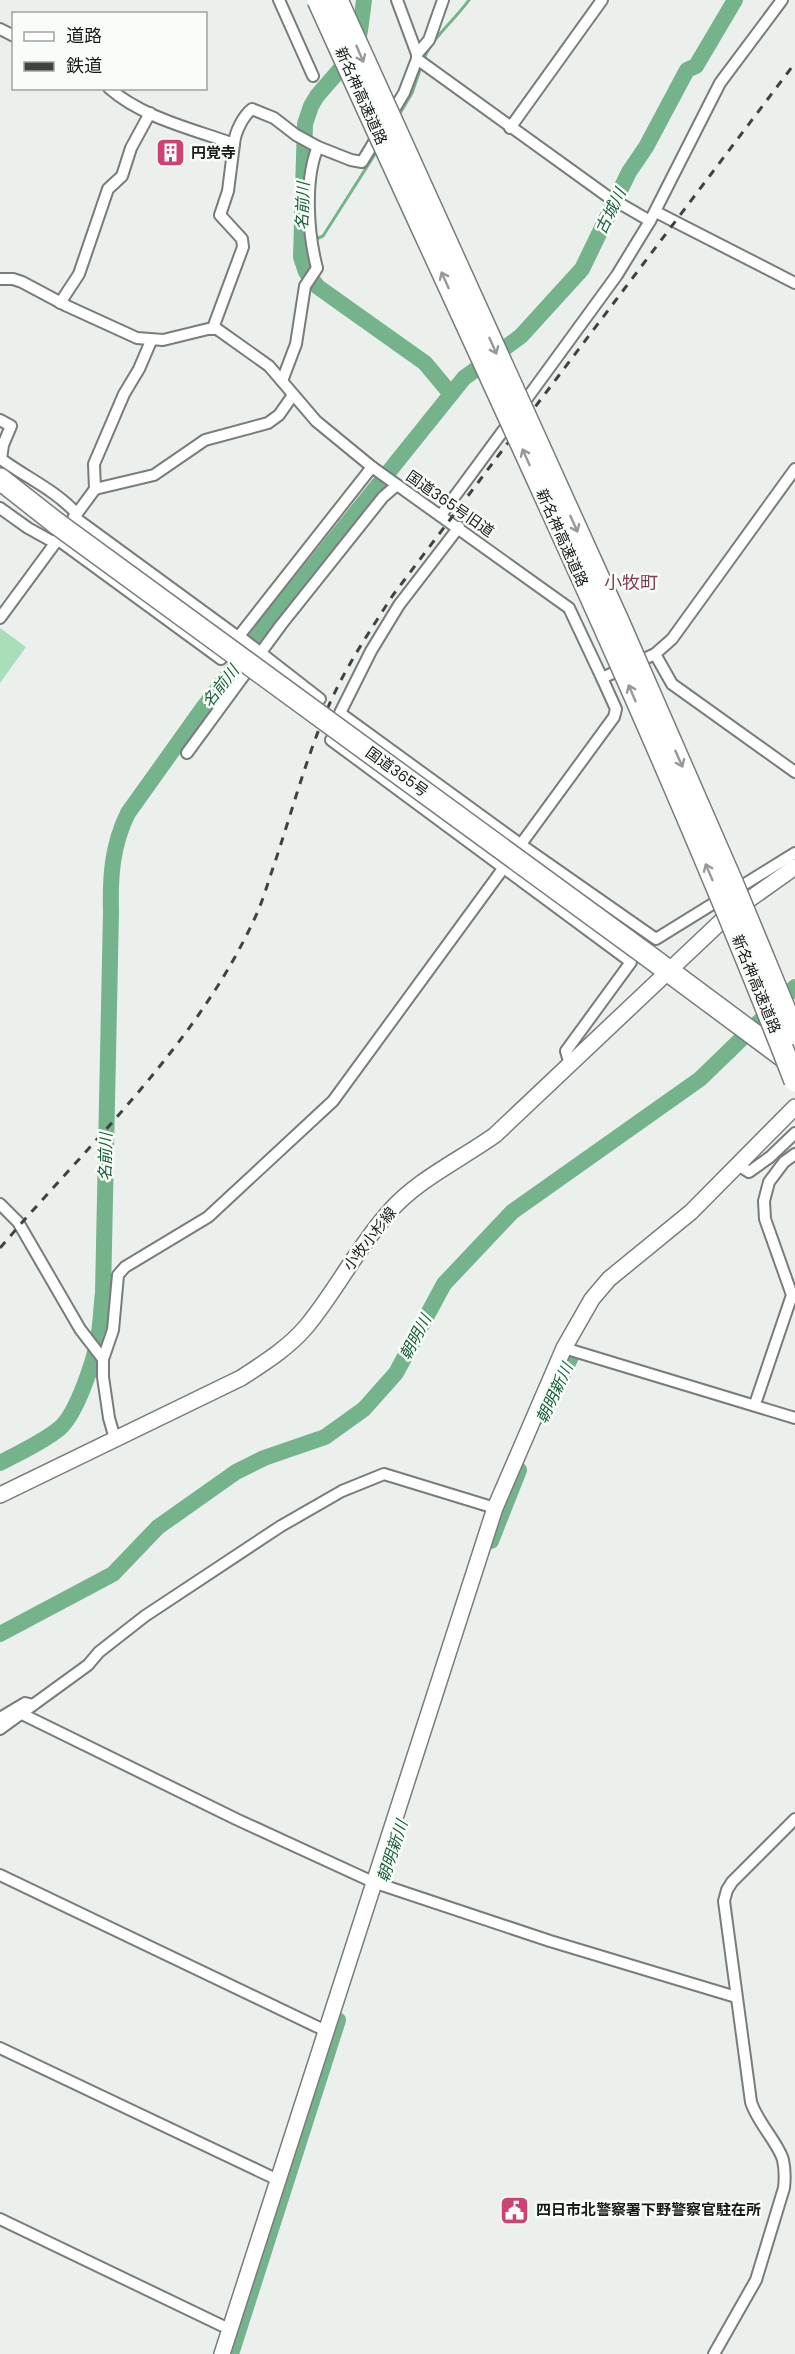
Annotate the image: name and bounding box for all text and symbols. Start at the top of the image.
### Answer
legend [12,12,207,90]
text: 道路 [66,23,102,48]
street label: 新名神高速道路 [331,44,392,148]
one-way arrow [355,44,366,62]
text: 鉄道 [66,53,102,78]
building icon: 円覚寺 [154,137,186,169]
place label: 円覚寺 [191,142,236,163]
water label: 名前川 [290,180,315,230]
water label: 古城川 [590,183,632,238]
one-way arrow [439,271,450,289]
one-way arrow [488,336,499,355]
one-way arrow [519,449,531,467]
street label: 国道365号旧道 [402,466,498,542]
street label: 新名神高速道路 [532,486,593,590]
one-way arrow [568,514,580,532]
district label: 小牧町 [604,570,658,595]
water label: 名前川 [197,659,245,712]
one-way arrow [626,684,637,702]
street label: 国道365号 [362,742,433,801]
one-way arrow [674,749,685,768]
one-way arrow [703,863,714,881]
street label: 新名神高速道路 [727,931,786,1036]
water label: 名前川 [94,1131,117,1181]
street label: 小牧小杉線 [338,1203,401,1275]
water label: 朝明川 [394,1309,438,1364]
water label: 朝明新川 [531,1358,579,1427]
water label: 朝明新川 [372,1815,414,1885]
public building icon: 四日市北警察署下野警察官駐在所 [499,2194,531,2226]
place label: 四日市北警察署下野警察官駐在所 [536,2199,761,2220]

